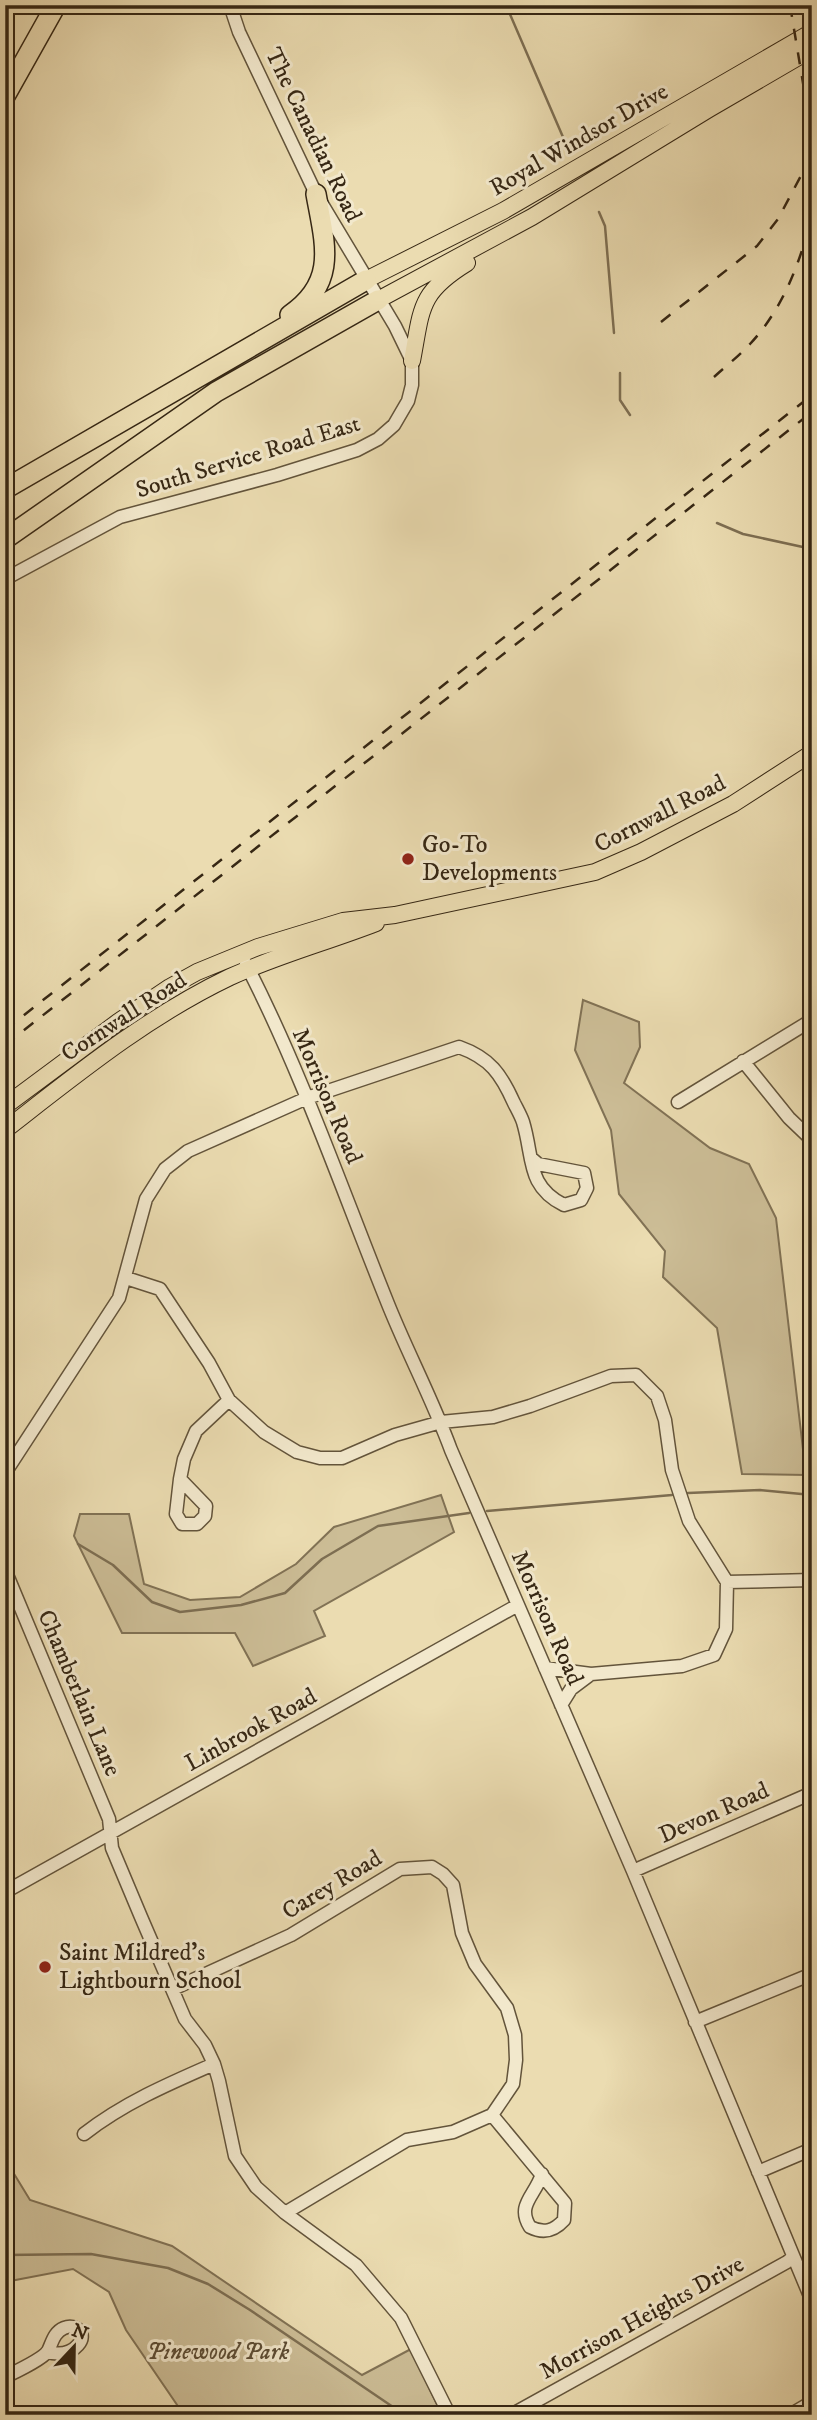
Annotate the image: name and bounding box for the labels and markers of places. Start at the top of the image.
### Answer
place label: Go-To Developments [422,830,557,888]
marker: Go-To Developments [400,851,416,867]
place label: Saint Mildred's Lightbourn School [59,1938,242,1996]
marker: Saint Mildred's Lightbourn School [37,1959,53,1975]

